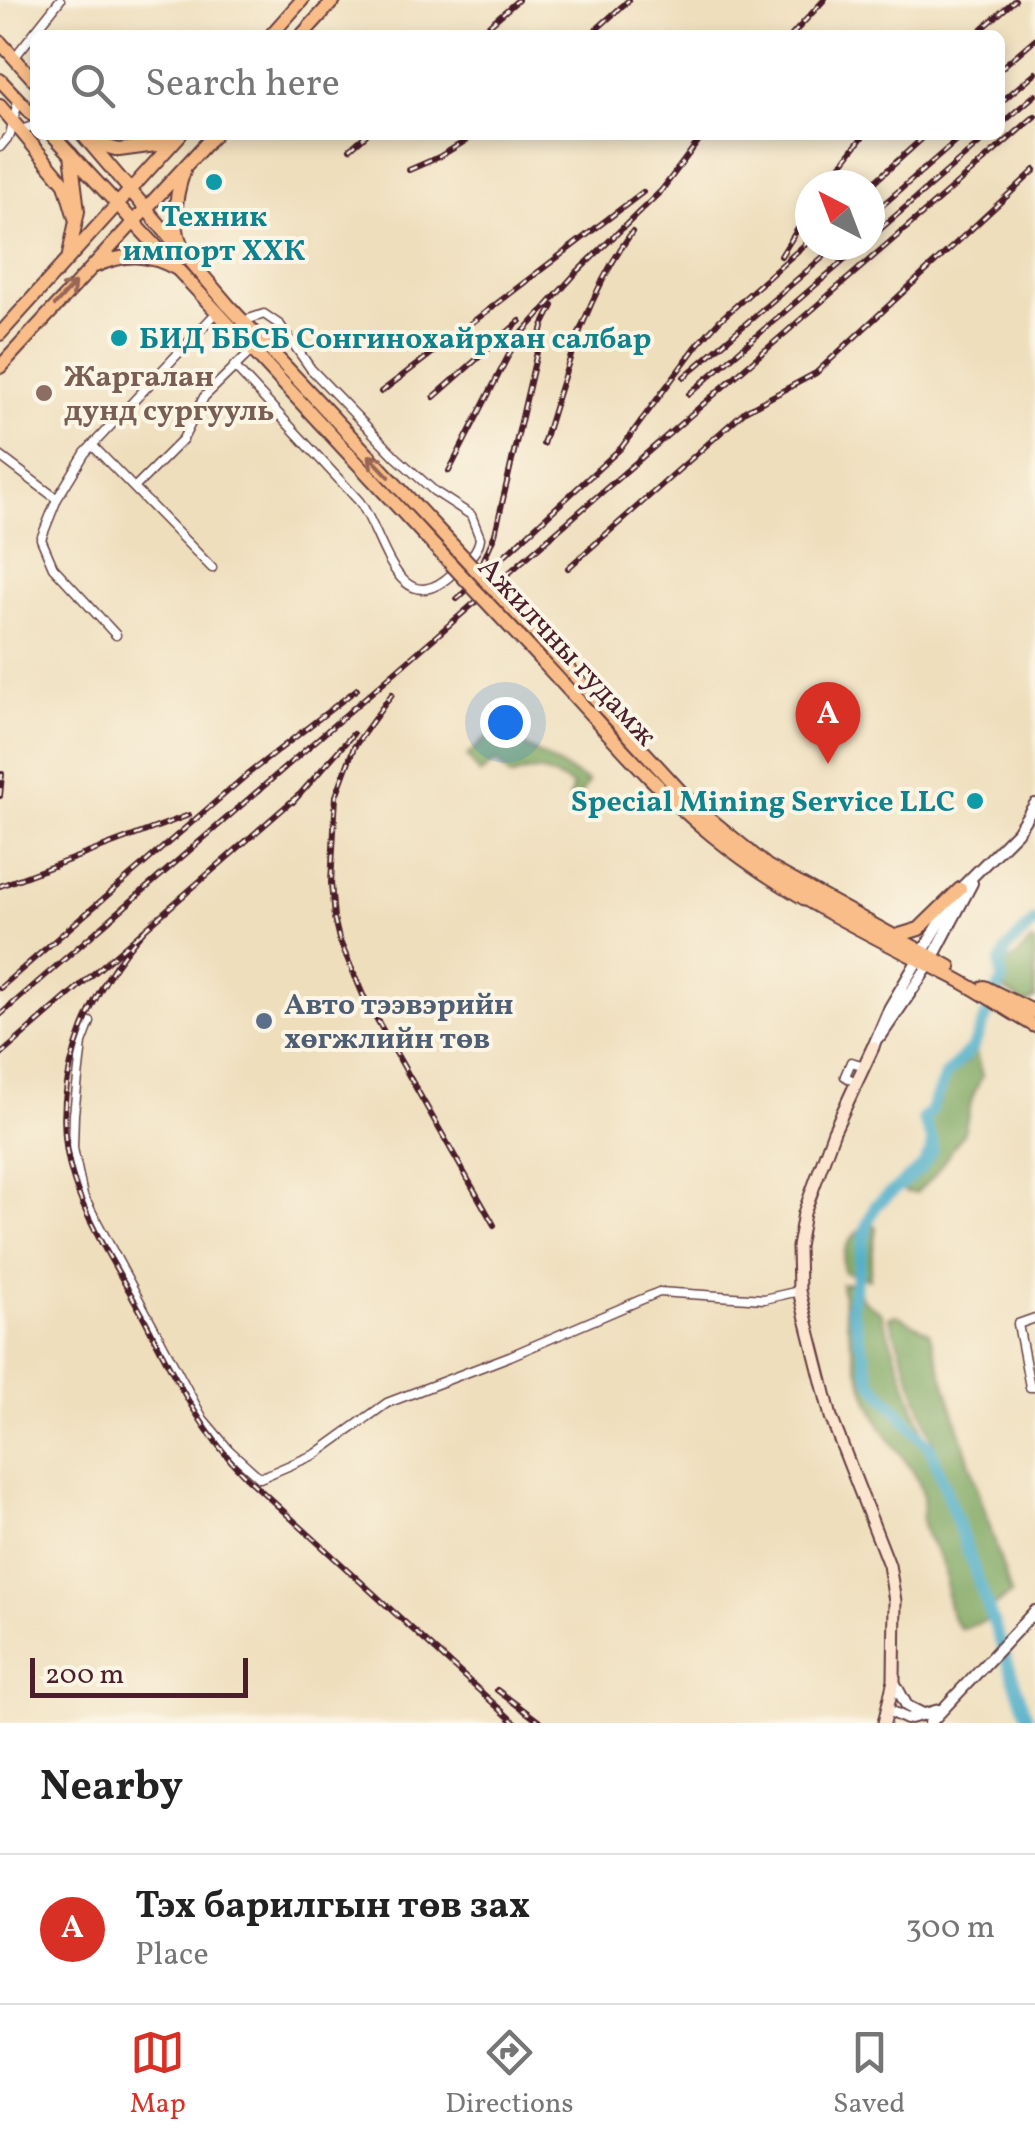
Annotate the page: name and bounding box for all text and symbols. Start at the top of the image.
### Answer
search box [30,30,1005,140]
icon: search [65,58,120,113]
text: Search here [145,59,340,112]
north arrow [795,170,885,260]
marker: Техник импорт ХХК [203,171,225,193]
place label: Техник импорт ХХК [123,197,306,273]
one-way arrow [53,282,76,307]
place label: БИД ББСБ Сонгинохайрхан салбар [139,319,651,361]
marker: БИД ББСБ Сонгинохайрхан салбар [108,327,130,349]
place label: Жаргалан дунд сургууль [64,357,274,433]
marker: Жаргалан дунд сургууль [33,382,55,404]
one-way arrow [368,454,391,479]
street label: Ажилчны гудамж [467,548,666,757]
pin: A [796,682,860,764]
your location [480,697,531,748]
place label: Special Mining Service LLC [571,782,955,824]
marker: Special Mining Service LLC [964,790,986,812]
place label: Авто тээвэрийн хөгжлийн төв [284,985,514,1061]
marker: Авто тээвэрийн хөгжлийн төв [253,1010,275,1032]
scale bar [30,1653,248,1698]
text: 200 m [45,1656,124,1695]
text: Nearby [40,1759,183,1818]
text: Тэх барилгын төв зах [135,1881,530,1934]
text: A [61,1907,84,1951]
text: 300 m [905,1907,995,1951]
text: Place [135,1934,209,1978]
tab: Map [130,2025,186,2124]
tab: Directions [445,2025,574,2124]
tab: Saved [833,2025,905,2124]

